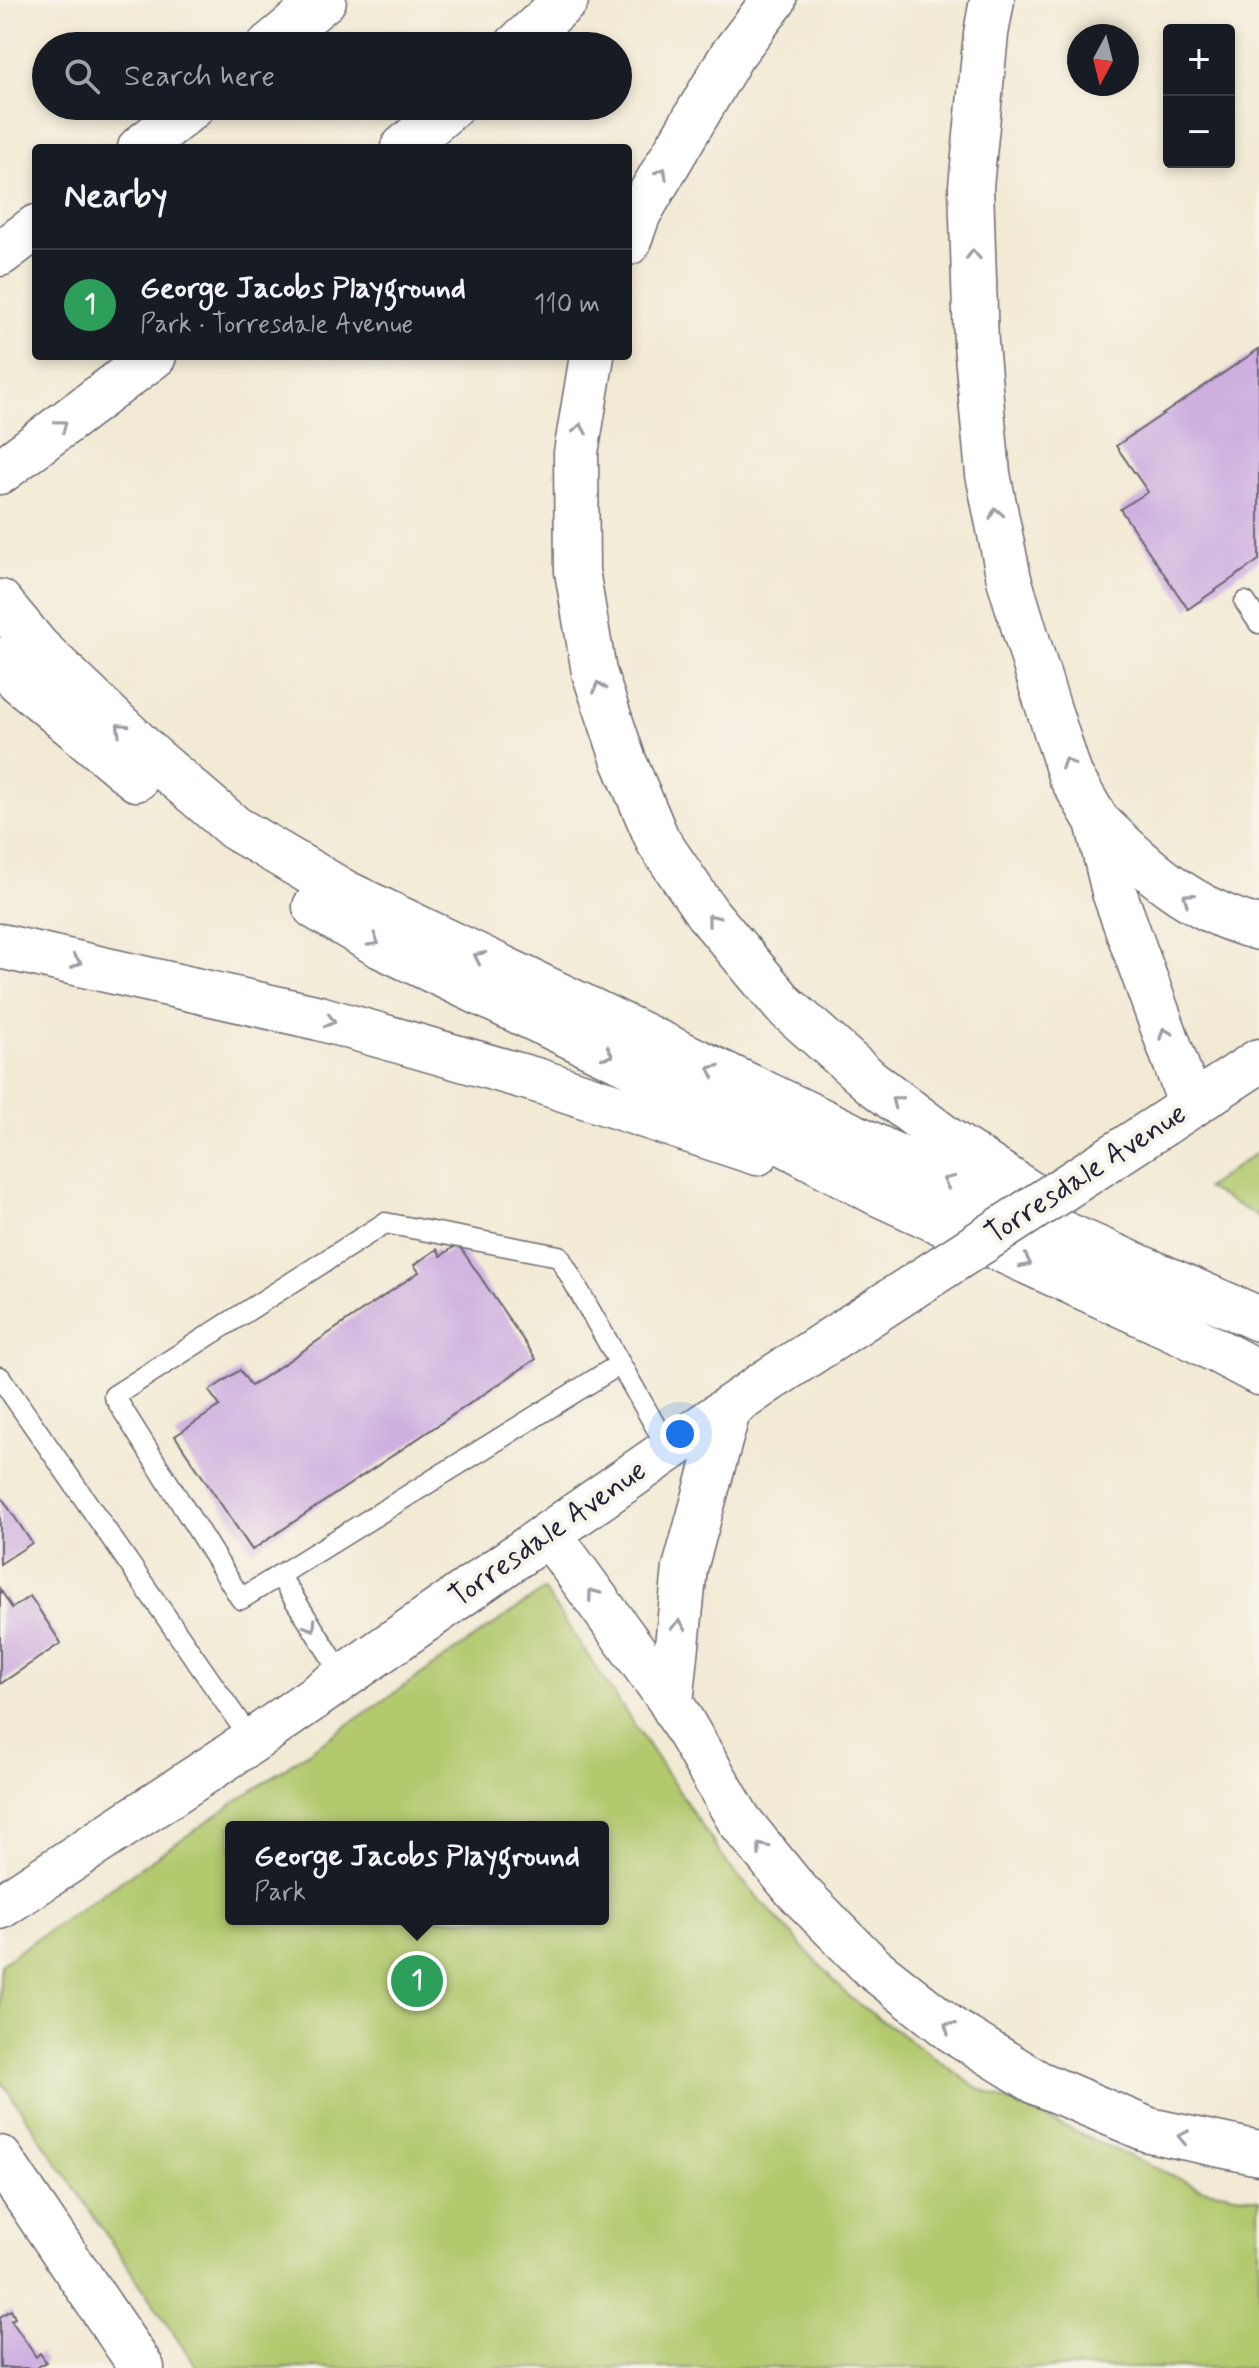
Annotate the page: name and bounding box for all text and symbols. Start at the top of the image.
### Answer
north arrow [1067,24,1139,96]
map controls [1163,24,1235,168]
button: + [1163,24,1235,96]
search box [32,32,632,120]
icon: search [60,54,104,98]
text: Search here [124,57,275,96]
button: − [1163,96,1235,168]
one-way arrow [652,167,668,182]
text: Nearby [64,174,168,219]
one-way arrow [964,248,981,261]
text: George Jacobs Playground [140,269,466,308]
text: 1 [84,288,96,322]
text: 110 m [534,288,600,322]
text: Park · Torresdale Avenue [140,308,413,342]
one-way arrow [53,420,68,434]
one-way arrow [571,423,588,436]
one-way arrow [988,507,1005,521]
one-way arrow [592,681,608,695]
one-way arrow [116,722,130,737]
one-way arrow [1060,757,1076,771]
one-way arrow [1182,894,1197,908]
one-way arrow [707,914,722,928]
one-way arrow [365,931,379,947]
one-way arrow [472,951,487,967]
one-way arrow [69,953,83,970]
one-way arrow [322,1012,336,1028]
one-way arrow [1158,1027,1175,1041]
one-way arrow [600,1044,614,1060]
one-way arrow [707,1064,721,1080]
street label: Torresdale Avenue [978,1094,1194,1254]
one-way arrow [890,1096,905,1110]
one-way arrow [942,1175,957,1191]
one-way arrow [1018,1252,1033,1268]
your location [660,1414,700,1454]
street label: Torresdale Avenue [442,1451,654,1617]
one-way arrow [588,1589,603,1603]
one-way arrow [302,1617,317,1632]
one-way arrow [671,1619,688,1632]
popup [225,1821,609,1925]
text: George Jacobs Playground [254,1837,580,1876]
one-way arrow [757,1843,772,1857]
text: Park [254,1876,306,1910]
pin: 1 [391,1951,443,2011]
one-way arrow [944,2022,958,2037]
one-way arrow [1176,2129,1190,2146]

